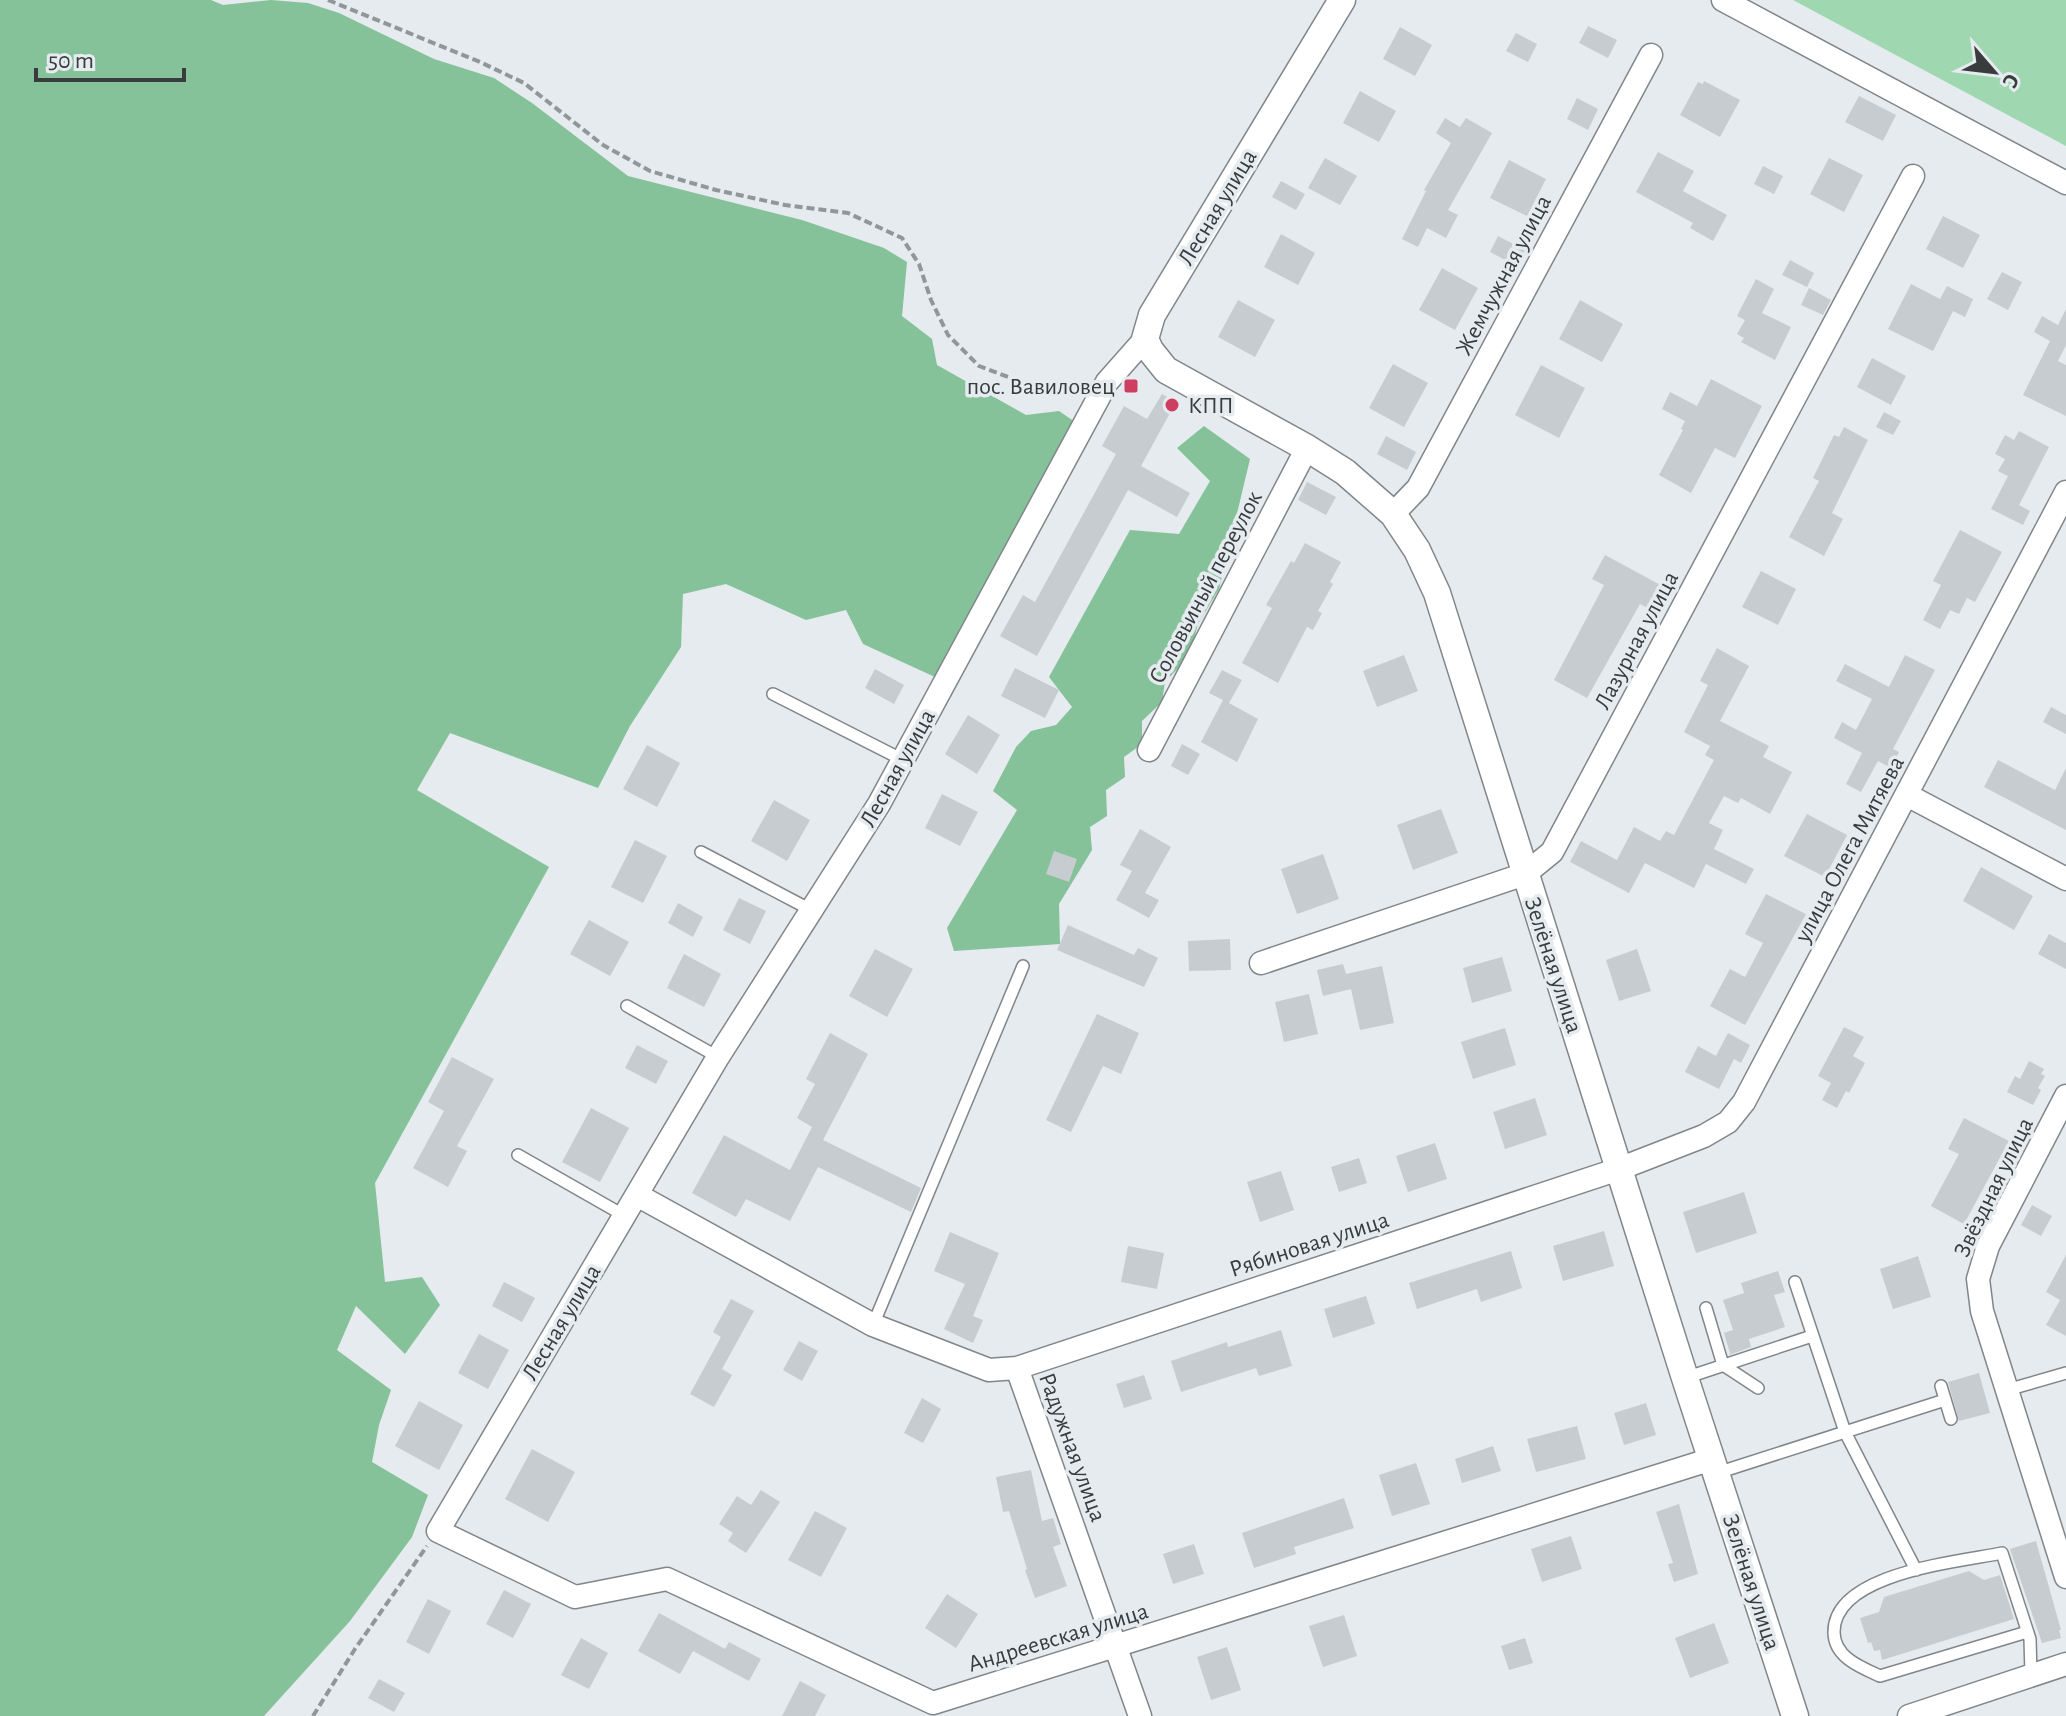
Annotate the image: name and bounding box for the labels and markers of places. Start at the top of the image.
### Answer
place label: пос. Вавиловец [967,375,1115,399]
marker: пос. Вавиловец [1122,377,1140,395]
place label: КПП [1188,394,1234,418]
marker: КПП [1163,396,1181,414]

